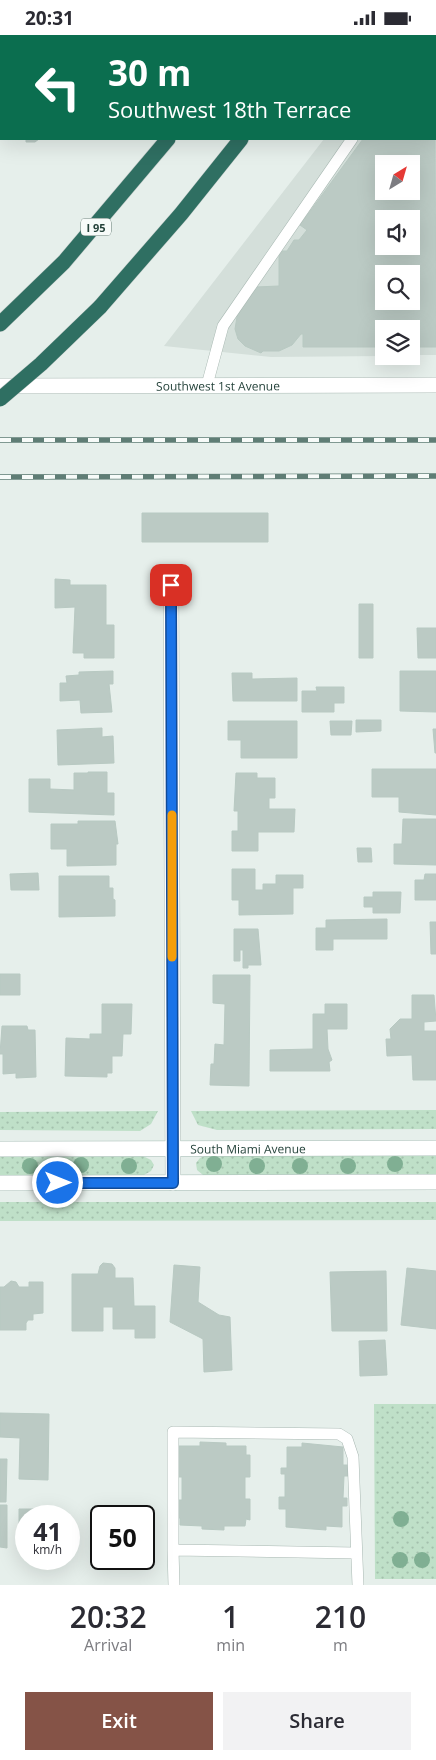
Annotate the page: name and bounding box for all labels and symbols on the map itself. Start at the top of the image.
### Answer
north arrow [375,155,420,200]
road number: I 95 [81,218,111,235]
street label: Southwest 1st Avenue [156,377,280,394]
pin [150,564,192,606]
street label: South Miami Avenue [190,1140,306,1157]
position arrow [31,1156,83,1208]
speed limit sign: 50 [90,1505,155,1570]

